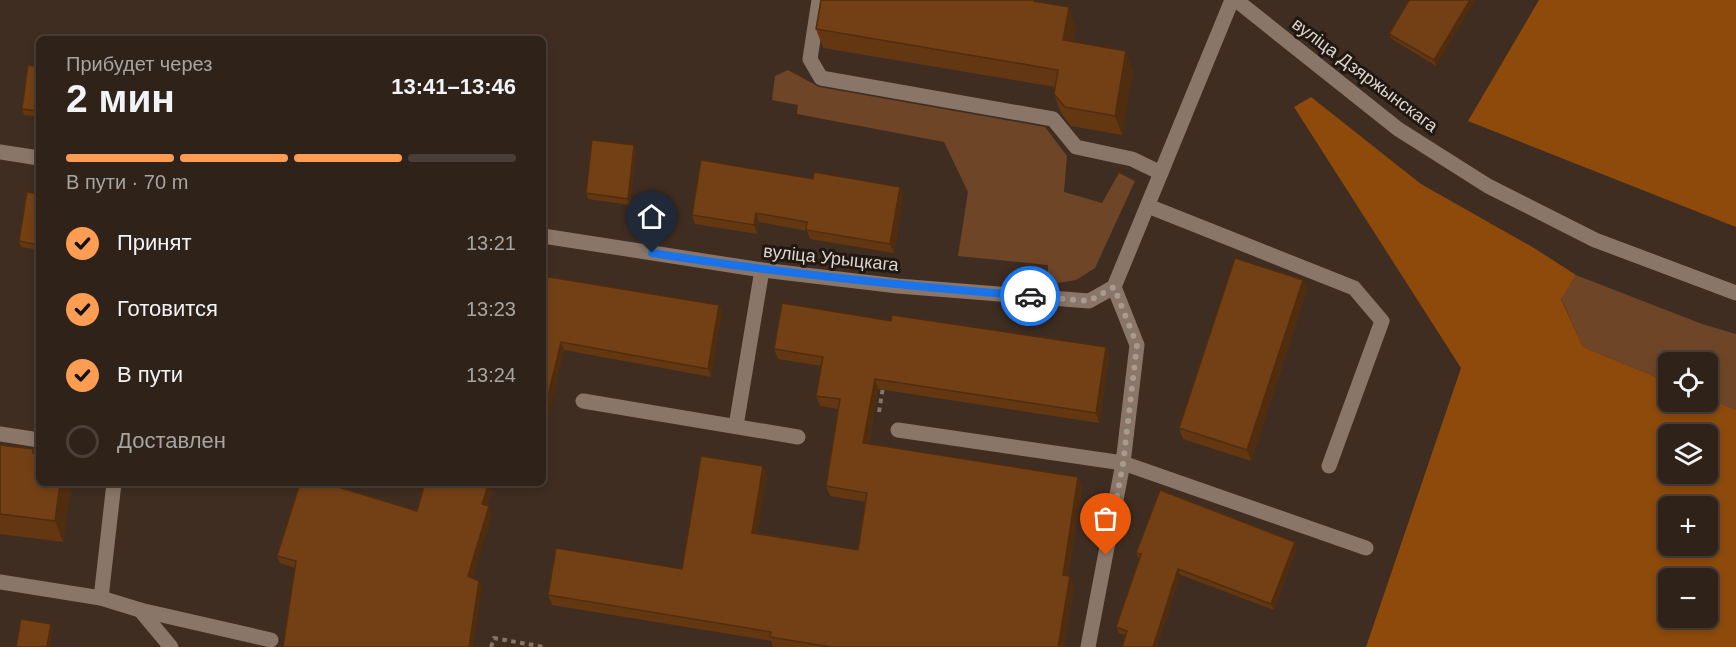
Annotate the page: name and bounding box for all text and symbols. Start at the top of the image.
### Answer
street label: вуліца Дзяржынскага [1288,14,1442,137]
text: Прибудет через [66,53,212,75]
text: 13:41–13:46 [391,74,516,99]
text: 2 мин [66,77,175,120]
text: В пути · 70 m [66,171,188,193]
pin [626,191,677,253]
icon: home [635,200,668,233]
icon: check [66,227,99,260]
text: Принят [117,230,191,255]
text: 13:21 [466,232,516,254]
street label: вуліца Урыцкага [762,241,901,275]
courier [1000,266,1060,326]
icon: car [1014,280,1047,313]
icon: check [66,293,99,326]
text: Готовится [117,296,218,321]
text: 13:23 [466,298,516,320]
map controls [1658,352,1718,628]
button: locate [1658,352,1718,412]
icon: check [66,359,99,392]
text: В пути [117,362,183,387]
text: 13:24 [466,364,516,386]
button: layers [1658,424,1718,484]
text: Доставлен [117,428,226,453]
pin [1080,493,1131,555]
button: + [1658,496,1718,556]
icon: bag [1089,502,1122,535]
button: − [1658,568,1718,628]

